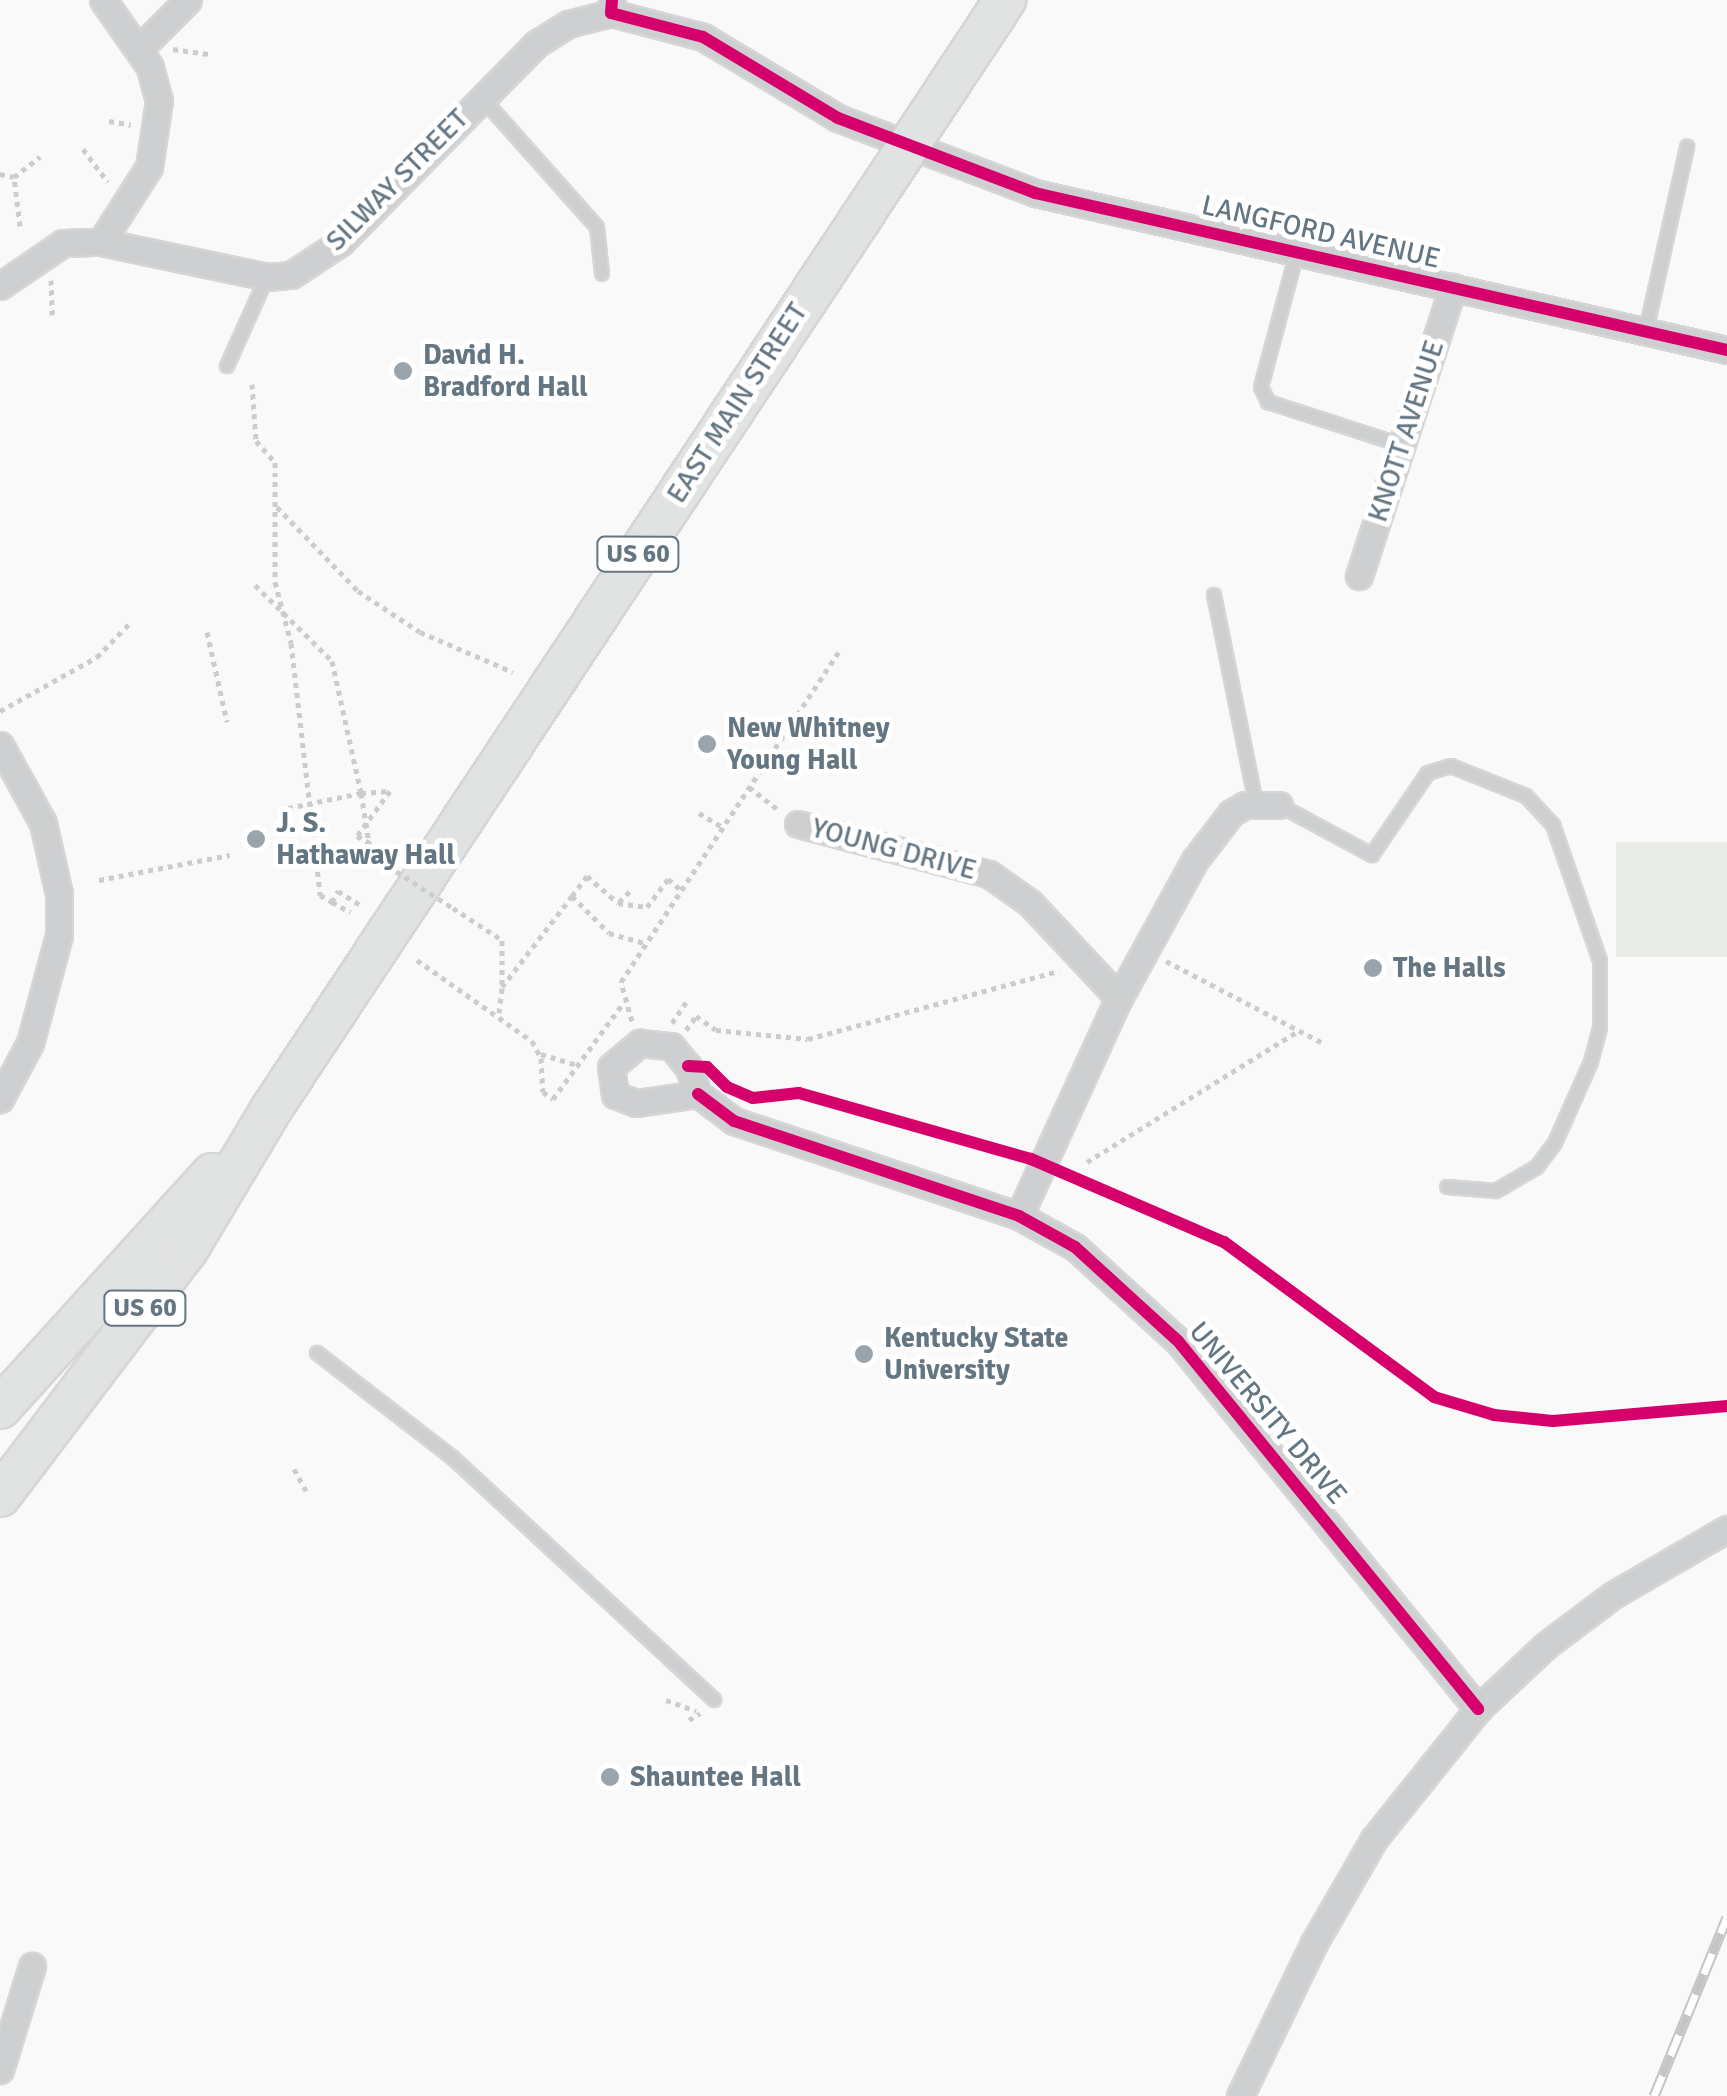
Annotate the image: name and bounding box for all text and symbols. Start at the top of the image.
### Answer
street label: SILWAY STREET [319,102,475,258]
street label: LANGFORD AVENUE [1198,188,1444,276]
street label: EAST MAIN STREET [660,297,814,509]
street label: KNOTT AVENUE [1361,336,1451,526]
place label: David H. Bradford Hall [423,338,588,404]
marker: David H. Bradford Hall [392,360,414,382]
road number: US 60 [596,534,680,574]
place label: New Whitney Young Hall [727,711,890,777]
marker: New Whitney Young Hall [696,733,718,755]
place label: J. S. Hathaway Hall [276,806,455,872]
street label: YOUNG DRIVE [808,811,980,887]
marker: J. S. Hathaway Hall [245,828,267,850]
place label: The Halls [1393,951,1506,985]
marker: The Halls [1362,957,1384,979]
road number: US 60 [102,1288,188,1328]
street label: UNIVERSITY DRIVE [1182,1315,1354,1511]
place label: Kentucky State University [884,1321,1068,1387]
marker: Kentucky State University [853,1343,875,1365]
place label: Shauntee Hall [630,1760,801,1794]
marker: Shauntee Hall [599,1766,621,1788]

